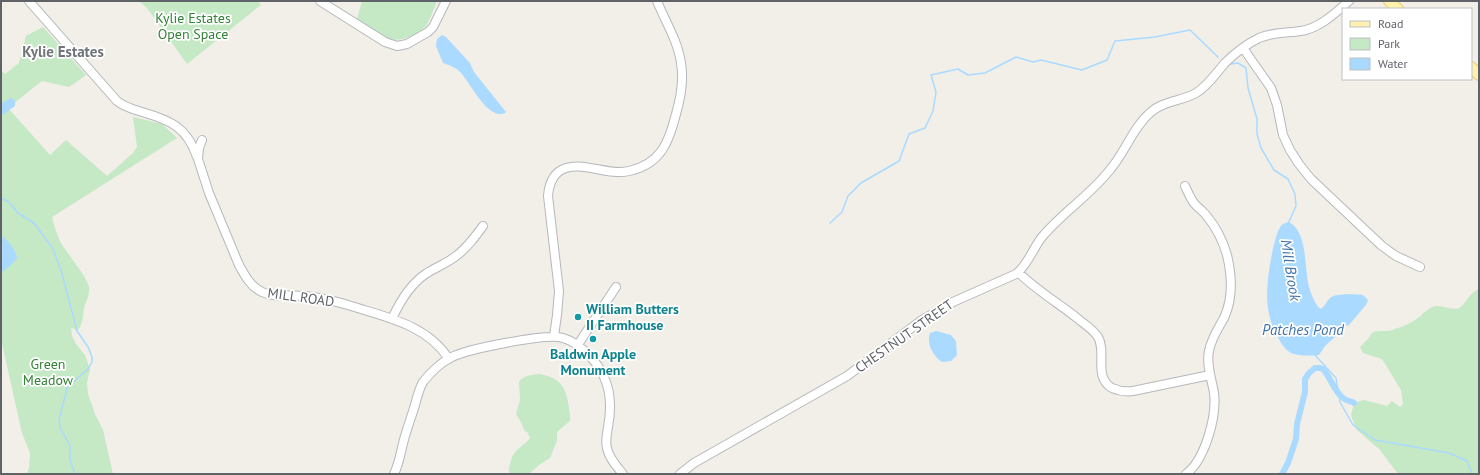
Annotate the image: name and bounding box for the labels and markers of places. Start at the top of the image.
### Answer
place label: William Butters II Farmhouse [586,300,679,334]
marker: William Butters II Farmhouse [573,312,583,322]
marker: Baldwin Apple Monument [588,334,598,344]
place label: Baldwin Apple Monument [550,345,636,379]

